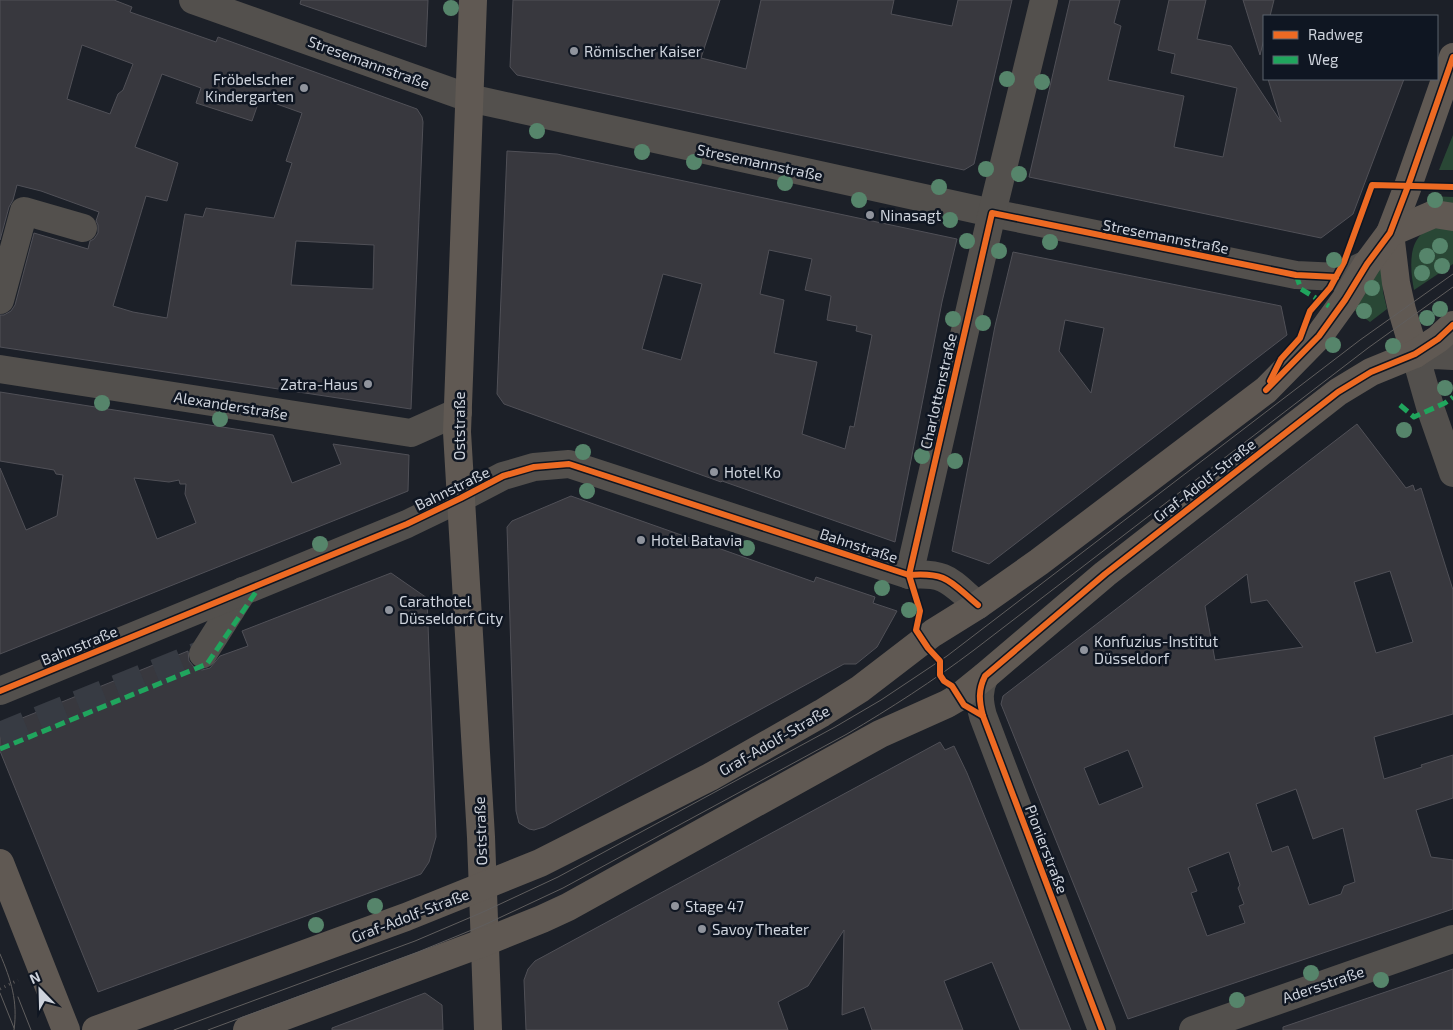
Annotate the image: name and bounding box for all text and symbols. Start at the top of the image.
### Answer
legend [1263,15,1438,80]
text: Radweg [1308,25,1363,43]
street label: Stresemannstraße [306,32,432,92]
place label: Römischer Kaiser [584,42,702,60]
marker: Römischer Kaiser [568,45,580,57]
text: Weg [1308,50,1339,68]
place label: Fröbelscher Kindergarten [205,70,294,105]
marker: Fröbelscher Kindergarten [298,82,310,94]
street label: Stresemannstraße [695,140,825,184]
place label: Ninasagt [880,206,941,224]
marker: Ninasagt [864,209,876,221]
street label: Stresemannstraße [1101,215,1231,257]
street label: Charlottenstraße [916,331,960,451]
place label: Zatra-Haus [280,375,358,393]
marker: Zatra-Haus [362,378,374,390]
street label: Alexanderstraße [173,387,289,423]
street label: Oststraße [450,391,468,461]
street label: Graf-Adolf-Straße [1149,435,1259,525]
street label: Bahnstraße [412,462,492,514]
place label: Hotel Ko [724,463,781,481]
marker: Hotel Ko [708,466,720,478]
street label: Bahnstraße [818,524,900,566]
place label: Hotel Batavia [651,531,742,549]
marker: Hotel Batavia [635,534,647,546]
place label: Carathotel Düsseldorf City [399,592,503,627]
marker: Carathotel Düsseldorf City [383,604,395,616]
street label: Bahnstraße [38,622,120,668]
place label: Konfuzius-Institut Düsseldorf [1094,632,1218,667]
marker: Konfuzius-Institut Düsseldorf [1078,644,1090,656]
street label: Graf-Adolf-Straße [715,701,833,779]
street label: Oststraße [470,796,490,866]
street label: Pionierstraße [1022,802,1072,896]
street label: Graf-Adolf-Straße [349,884,471,946]
place label: Stage 47 [685,897,744,915]
marker: Stage 47 [669,900,681,912]
place label: Savoy Theater [712,920,809,938]
marker: Savoy Theater [696,923,708,935]
street label: Adersstraße [1280,962,1366,1006]
north arrow [15,965,65,1015]
text: N [27,968,43,987]

